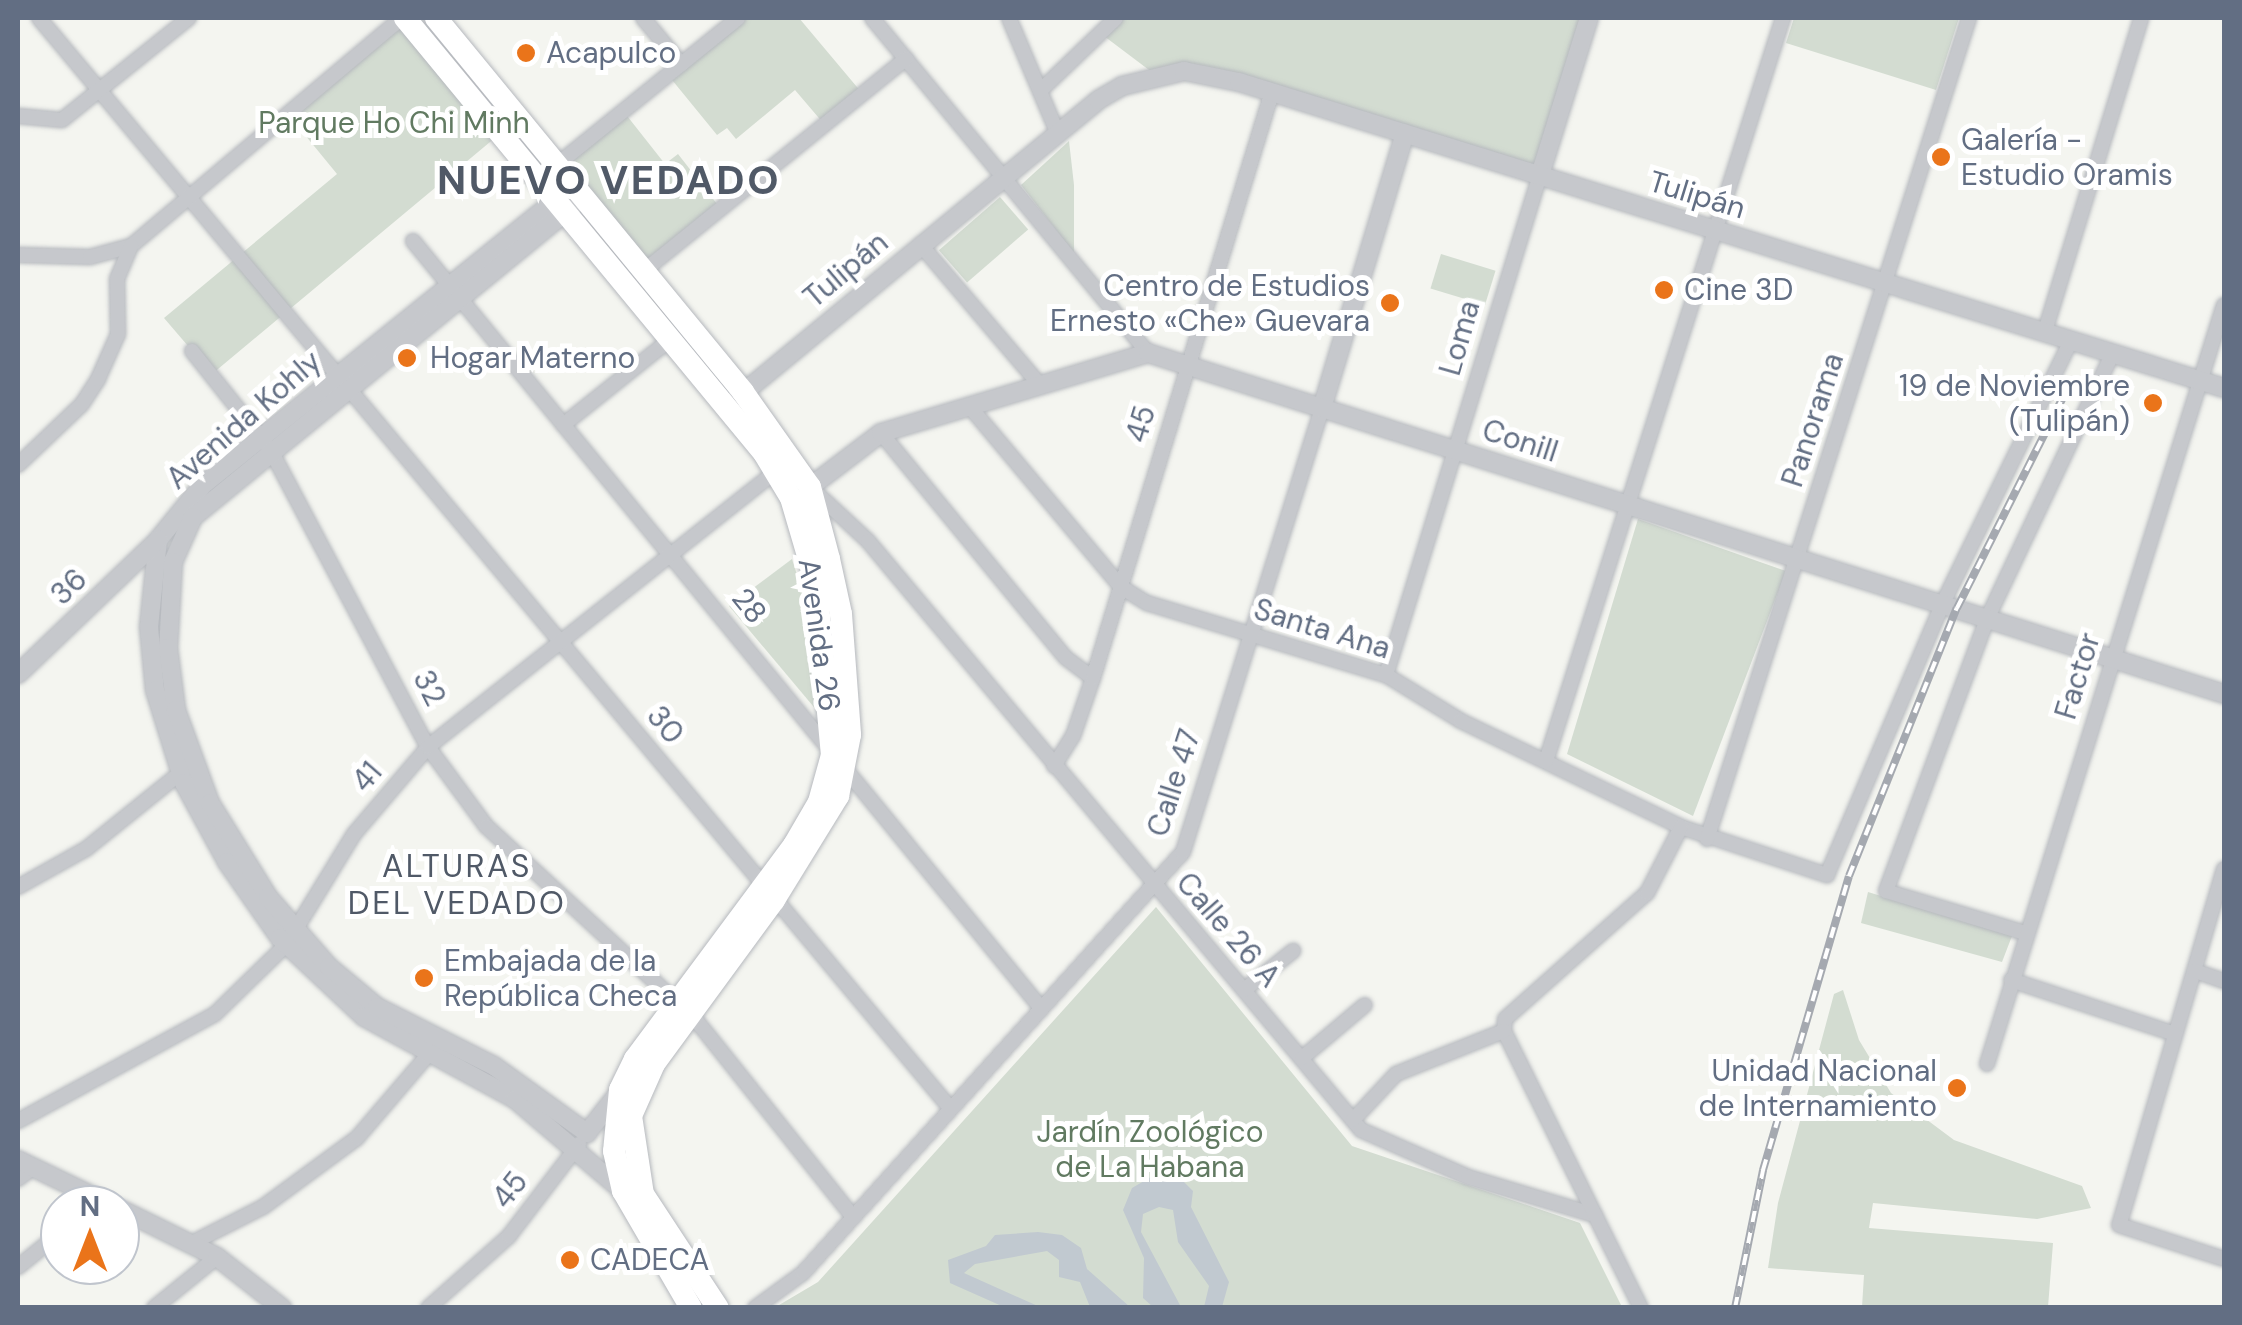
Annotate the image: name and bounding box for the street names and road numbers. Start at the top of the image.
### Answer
street label: Tulipán [1645,163,1749,227]
street label: Tulipán [797,224,895,316]
street label: Loma [1432,297,1488,379]
street label: Avenida Kohly [159,343,329,497]
street label: Panorama [1774,349,1852,491]
street label: 45 [1118,401,1164,447]
street label: Conill [1478,412,1562,470]
street label: Avenida 26 [790,556,848,714]
street label: 36 [43,561,95,613]
street label: 28 [724,581,774,631]
street label: Santa Ana [1250,591,1394,667]
street label: Factor [2048,629,2108,723]
street label: 32 [405,664,453,712]
street label: 30 [639,699,691,751]
street label: Calle 47 [1140,725,1208,841]
street label: 41 [344,755,390,799]
street label: Calle 26 A [1168,865,1288,995]
street label: 45 [485,1165,535,1215]

